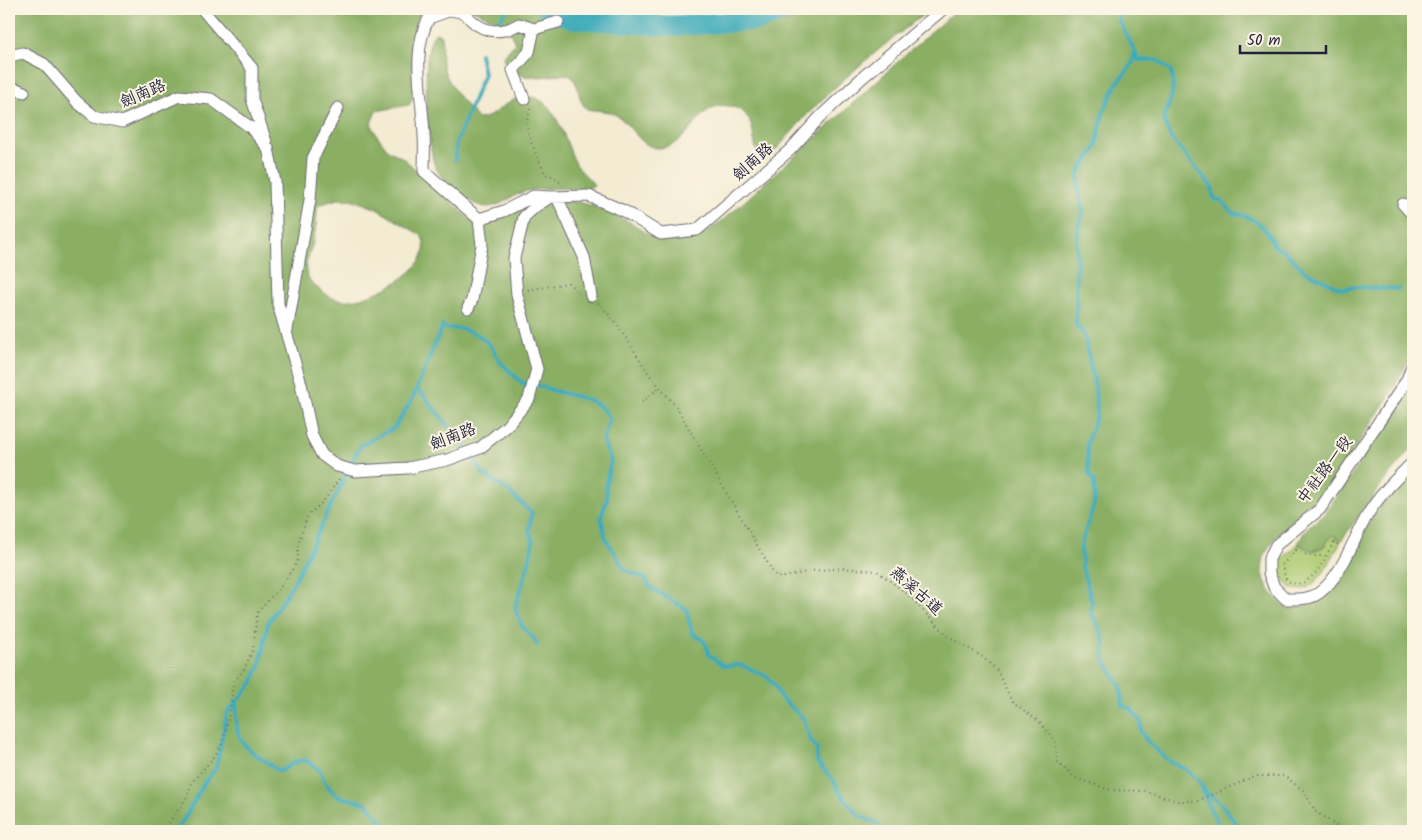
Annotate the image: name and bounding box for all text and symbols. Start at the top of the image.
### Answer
scale bar [1240,22,1326,54]
text: 50 m [1247,29,1281,53]
street label: 劍南路 [116,73,170,115]
street label: 劍南路 [727,137,779,187]
street label: 劍南路 [426,417,480,457]
street label: 中社路一段 [1291,431,1359,509]
street label: 燕溪古道 [884,560,948,622]

